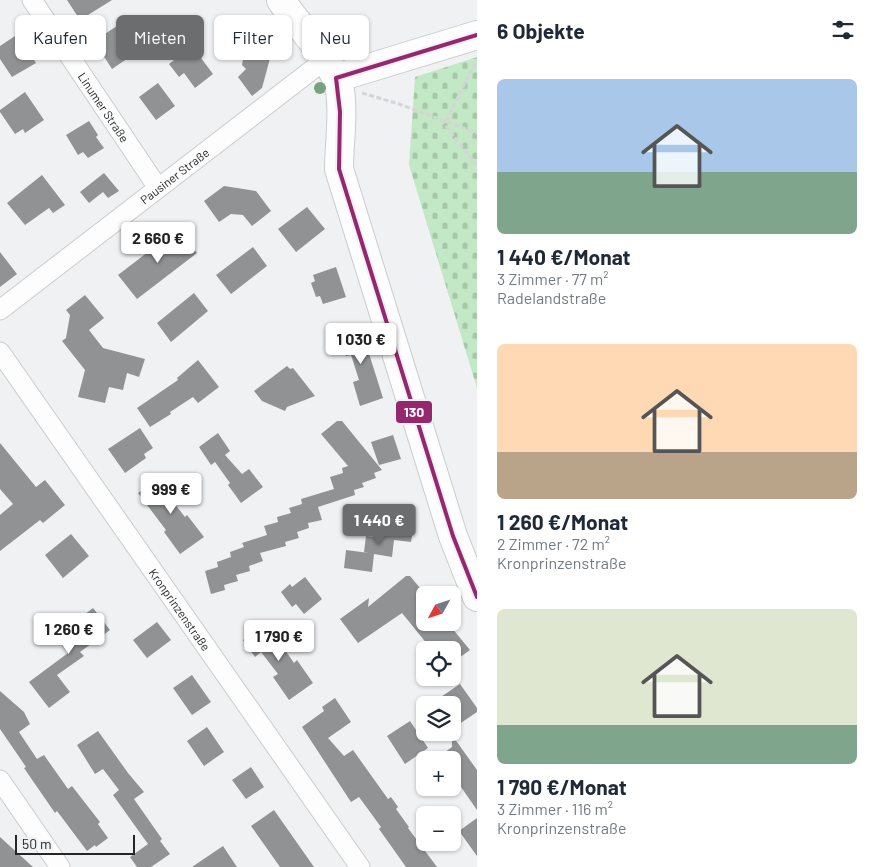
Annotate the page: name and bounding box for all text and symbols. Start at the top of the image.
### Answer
chip: Kaufen [15,15,106,60]
chip: Mieten [116,15,204,60]
chip: Filter [214,15,292,60]
chip: Neu [302,15,369,60]
icon: filters [829,16,857,44]
text: 6 Objekte [497,18,585,43]
street label: Linumer Straße [76,70,132,145]
icon: home [632,111,722,201]
street label: Pausiner Straße [137,145,211,207]
pin: 2 660 € [112,222,204,264]
text: 2 660 € [132,228,184,247]
text: 1 440 €/Monat [497,244,631,269]
text: 3 Zimmer · 77 m² [497,269,609,288]
text: Radelandstraße [497,288,606,307]
pin: 1 030 € [315,322,407,365]
text: 1 030 € [336,329,386,348]
icon: home [632,376,722,466]
line badge: 130 [395,400,433,424]
text: 130 [404,403,424,420]
pin: 999 € [136,472,206,515]
text: 999 € [152,479,190,498]
pin: 1 440 € [333,504,425,546]
text: 1 260 €/Monat [497,509,628,534]
text: 1 440 € [354,510,404,529]
text: 2 Zimmer · 72 m² [497,534,610,553]
text: Kronprinzenstraße [497,553,626,572]
street label: Kronprinzenstraße [146,566,213,653]
north arrow [416,586,461,631]
map controls [416,586,461,851]
pin: 1 260 € [23,612,115,655]
text: 1 260 € [45,619,93,638]
pin: 1 790 € [233,620,325,662]
text: 1 790 € [255,626,303,645]
button: locate [416,641,461,686]
icon: home [632,641,722,731]
button: layers [416,696,461,741]
button: + [416,751,461,796]
text: 1 790 €/Monat [497,774,627,799]
text: 3 Zimmer · 116 m² [497,799,613,818]
button: − [416,806,461,851]
text: Kronprinzenstraße [497,818,626,837]
scale bar [15,832,135,855]
text: 50 m [22,835,51,852]

